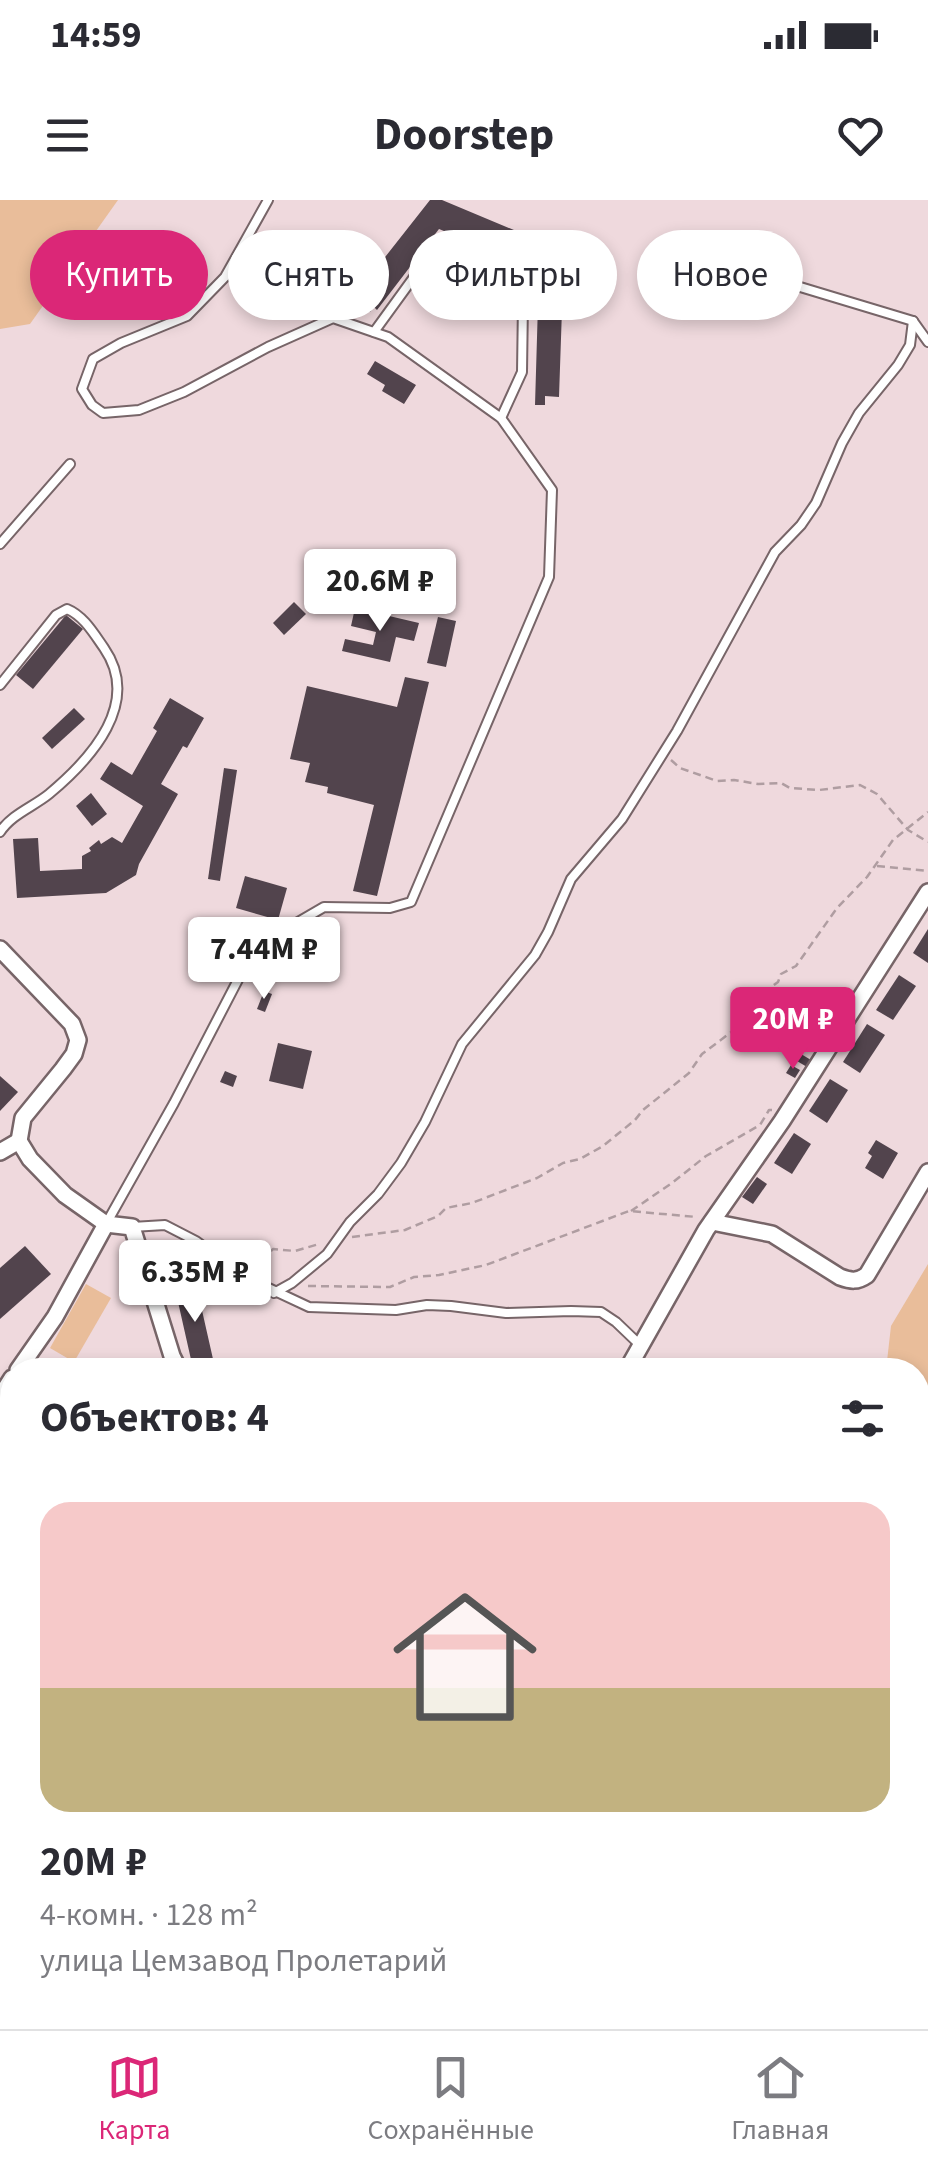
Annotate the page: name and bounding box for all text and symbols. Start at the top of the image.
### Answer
text: 14:59 [50,8,142,62]
text: Doorstep [374,103,554,167]
icon: menu [40,108,95,163]
icon: heart [833,108,888,163]
chip: Купить [30,230,208,320]
chip: Снять [228,230,389,320]
chip: Фильтры [409,230,617,320]
chip: Новое [637,230,803,320]
pin: 20.6M ₽ [288,549,472,634]
text: 20.6M ₽ [326,558,434,604]
pin: 7.44M ₽ [172,917,356,1002]
text: 7.44M ₽ [210,926,318,972]
pin: 20M ₽ [723,987,863,1072]
text: 20M ₽ [752,996,834,1042]
pin: 6.35M ₽ [103,1240,287,1325]
text: 6.35M ₽ [141,1249,249,1295]
text: Объектов: 4 [40,1388,269,1448]
icon: filters [835,1391,890,1446]
icon: home [375,1567,555,1747]
text: 20M ₽ [40,1832,147,1892]
text: 4-комн. · 128 m² [40,1892,258,1938]
text: улица Цемзавод Пролетарий [40,1938,447,1984]
tab: Карта [99,2050,170,2150]
tab: Сохранённые [368,2050,534,2150]
tab: Главная [731,2050,829,2150]

